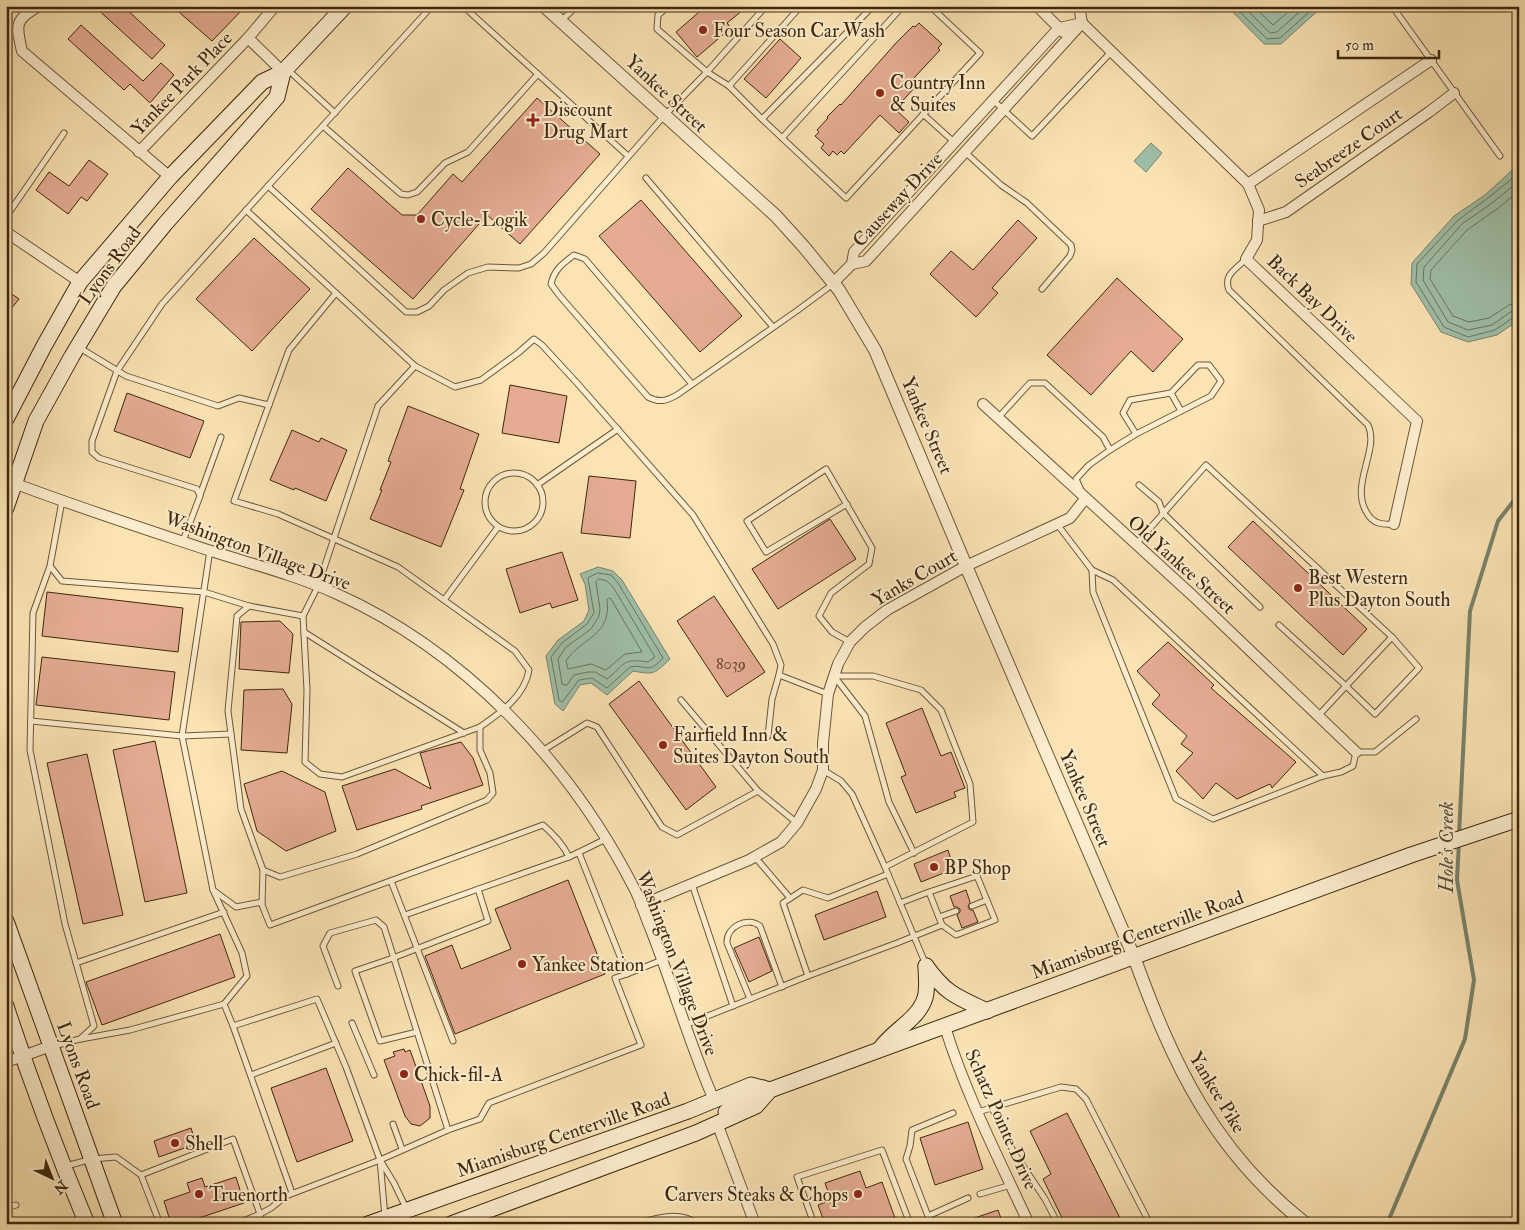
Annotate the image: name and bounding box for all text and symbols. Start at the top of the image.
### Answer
place label: Four Season Car Wash [713,19,885,43]
marker: Four Season Car Wash [697,24,709,36]
street label: Yankee Park Place [126,27,237,141]
scale bar [1338,28,1439,60]
text: 50 m [1345,36,1374,55]
street label: Yankee Street [620,50,712,138]
place label: Country Inn & Suites [890,71,986,117]
marker: Country Inn & Suites [874,87,886,99]
place label: Discount Drug Mart [543,98,628,144]
street label: Seabreeze Court [1290,102,1407,194]
marker: Discount Drug Mart [527,114,539,126]
street label: Causeway Drive [848,147,948,252]
place label: Cycle-Logik [431,208,528,232]
marker: Cycle-Logik [415,213,427,225]
street label: Lyons Road [73,221,147,309]
street label: Back Bay Drive [1262,249,1363,348]
street label: Yankee Street [896,373,958,478]
street label: Washington Village Drive [161,506,354,596]
street label: Old Yankee Street [1122,510,1240,619]
street label: Yanks Court [868,544,961,612]
place label: Best Western Plus Dayton South [1308,566,1450,612]
marker: Best Western Plus Dayton South [1292,582,1304,594]
house number: 8039 [716,654,746,674]
place label: Fairfield Inn & Suites Dayton South [673,723,829,769]
marker: Fairfield Inn & Suites Dayton South [657,739,669,751]
street label: Yankee Street [1054,746,1116,851]
water label: Hole's Creek [1434,801,1459,894]
place label: BP Shop [944,856,1011,881]
marker: BP Shop [928,861,940,873]
street label: Washington Village Drive [630,867,723,1059]
street label: Miamisburg Centerville Road [1028,885,1248,985]
place label: Yankee Station [532,953,644,977]
marker: Yankee Station [516,958,528,970]
street label: Lyons Road [51,1018,105,1113]
street label: Schatz Pointe Drive [959,1045,1043,1193]
street label: Yankee Pike [1184,1048,1251,1138]
place label: Chick-fil-A [414,1063,503,1087]
marker: Chick-fil-A [398,1068,410,1080]
street label: Miamisburg Centerville Road [453,1087,674,1183]
place label: Shell [185,1132,223,1156]
marker: Shell [169,1137,181,1149]
north arrow [28,1152,78,1202]
text: N [50,1176,72,1198]
place label: Truenorth [209,1183,288,1207]
place label: Carvers Steaks & Chops [665,1183,848,1208]
marker: Truenorth [193,1188,205,1200]
marker: Carvers Steaks & Chops [852,1188,864,1200]

